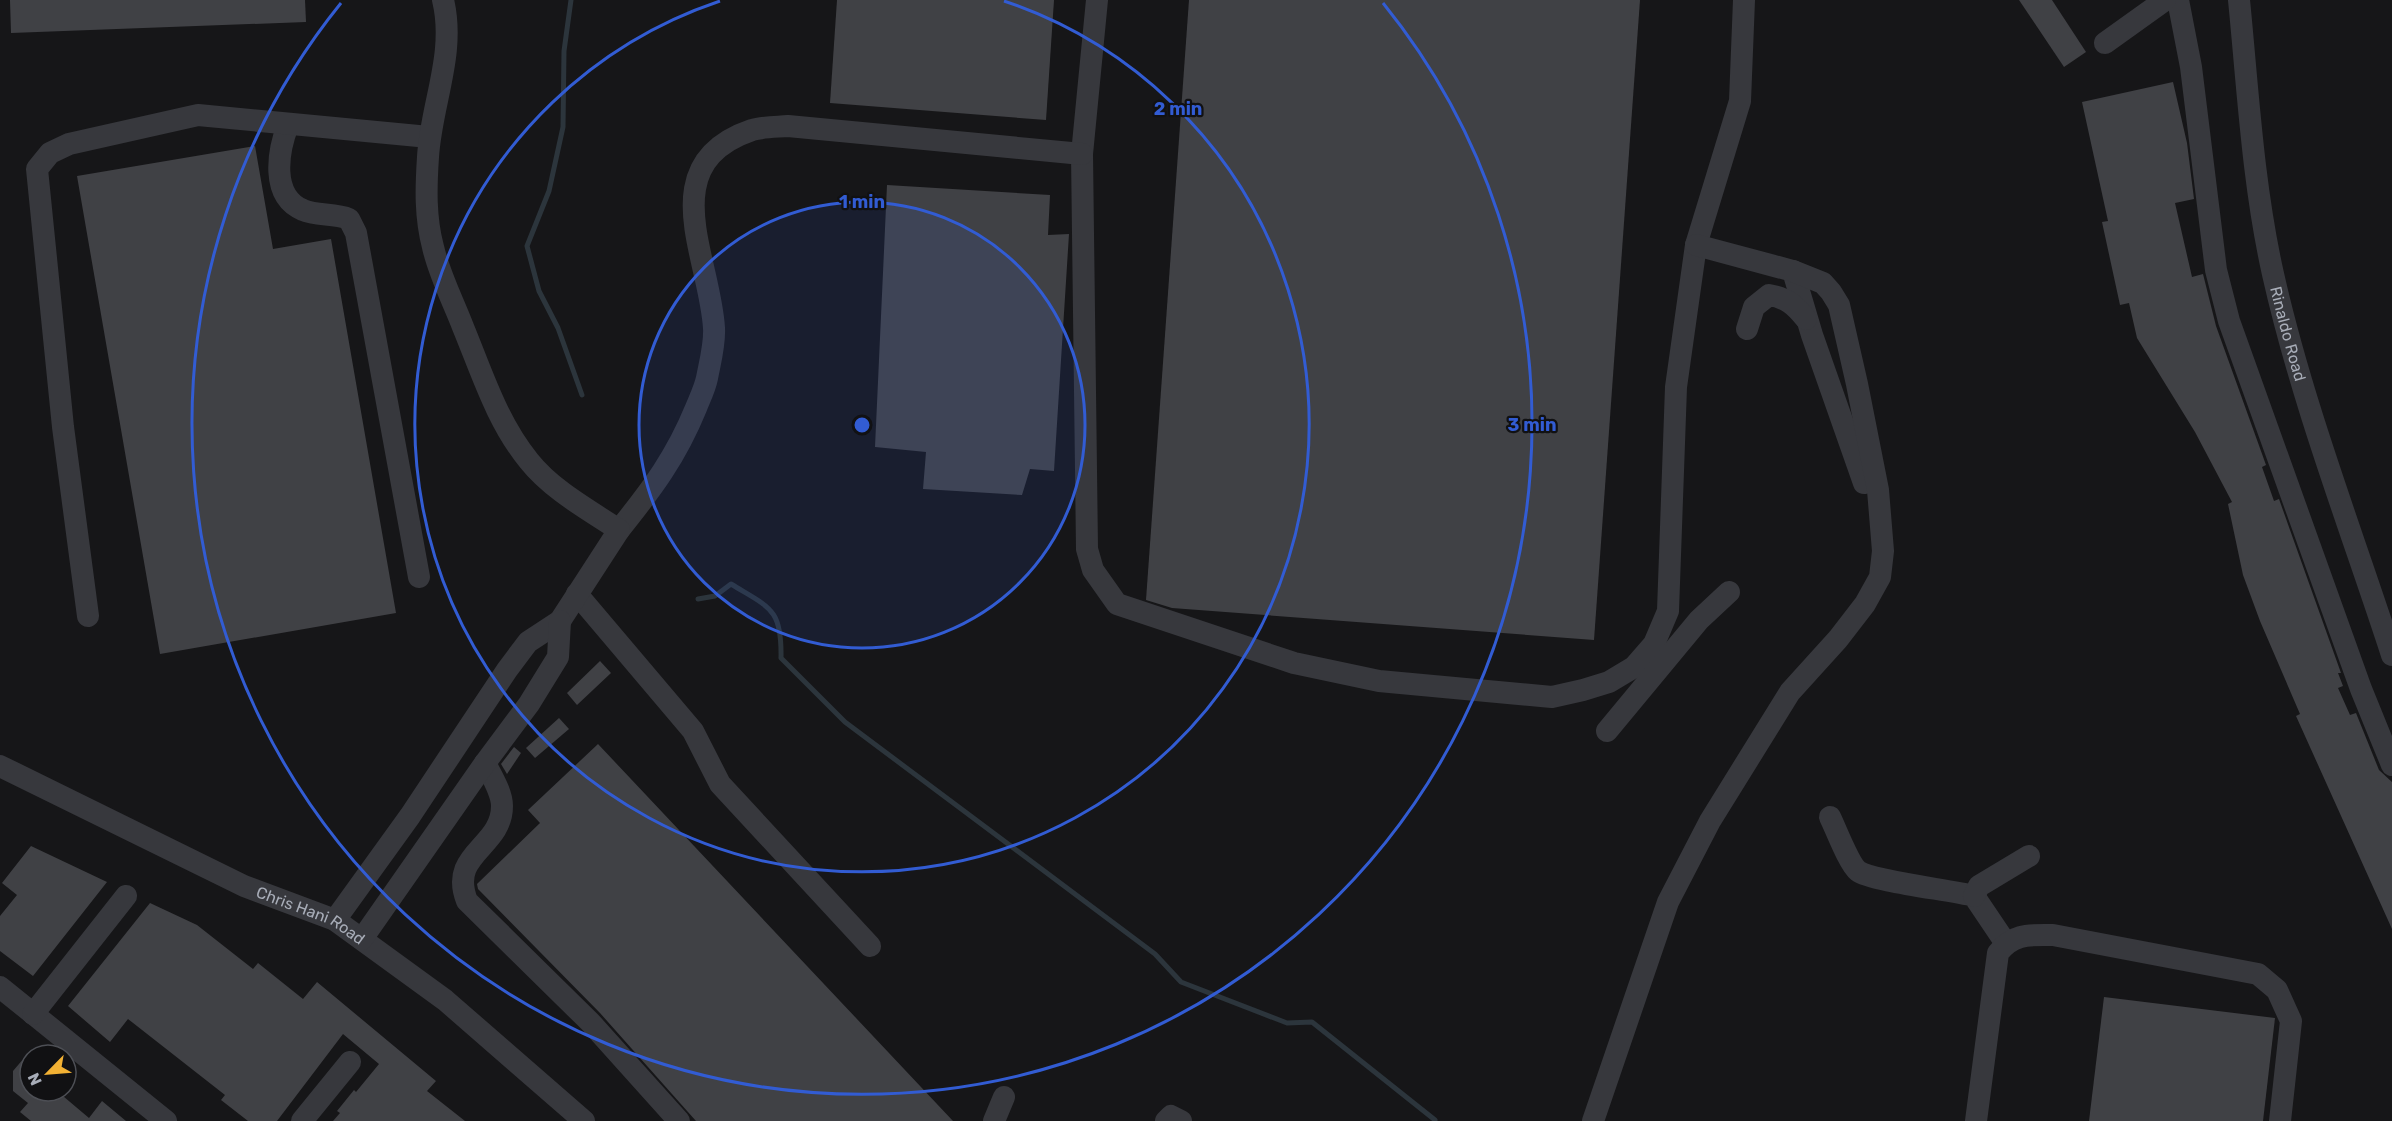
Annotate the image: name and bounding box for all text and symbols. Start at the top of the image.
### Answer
text: 2 min [1154,98,1202,120]
text: 1 min [839,191,885,213]
street label: Rinaldo Road [2267,284,2310,383]
text: 3 min [1508,414,1556,436]
centre of rings [852,415,872,435]
street label: Chris Hani Road [254,882,369,948]
north arrow [18,1043,78,1103]
text: N [24,1070,46,1088]

